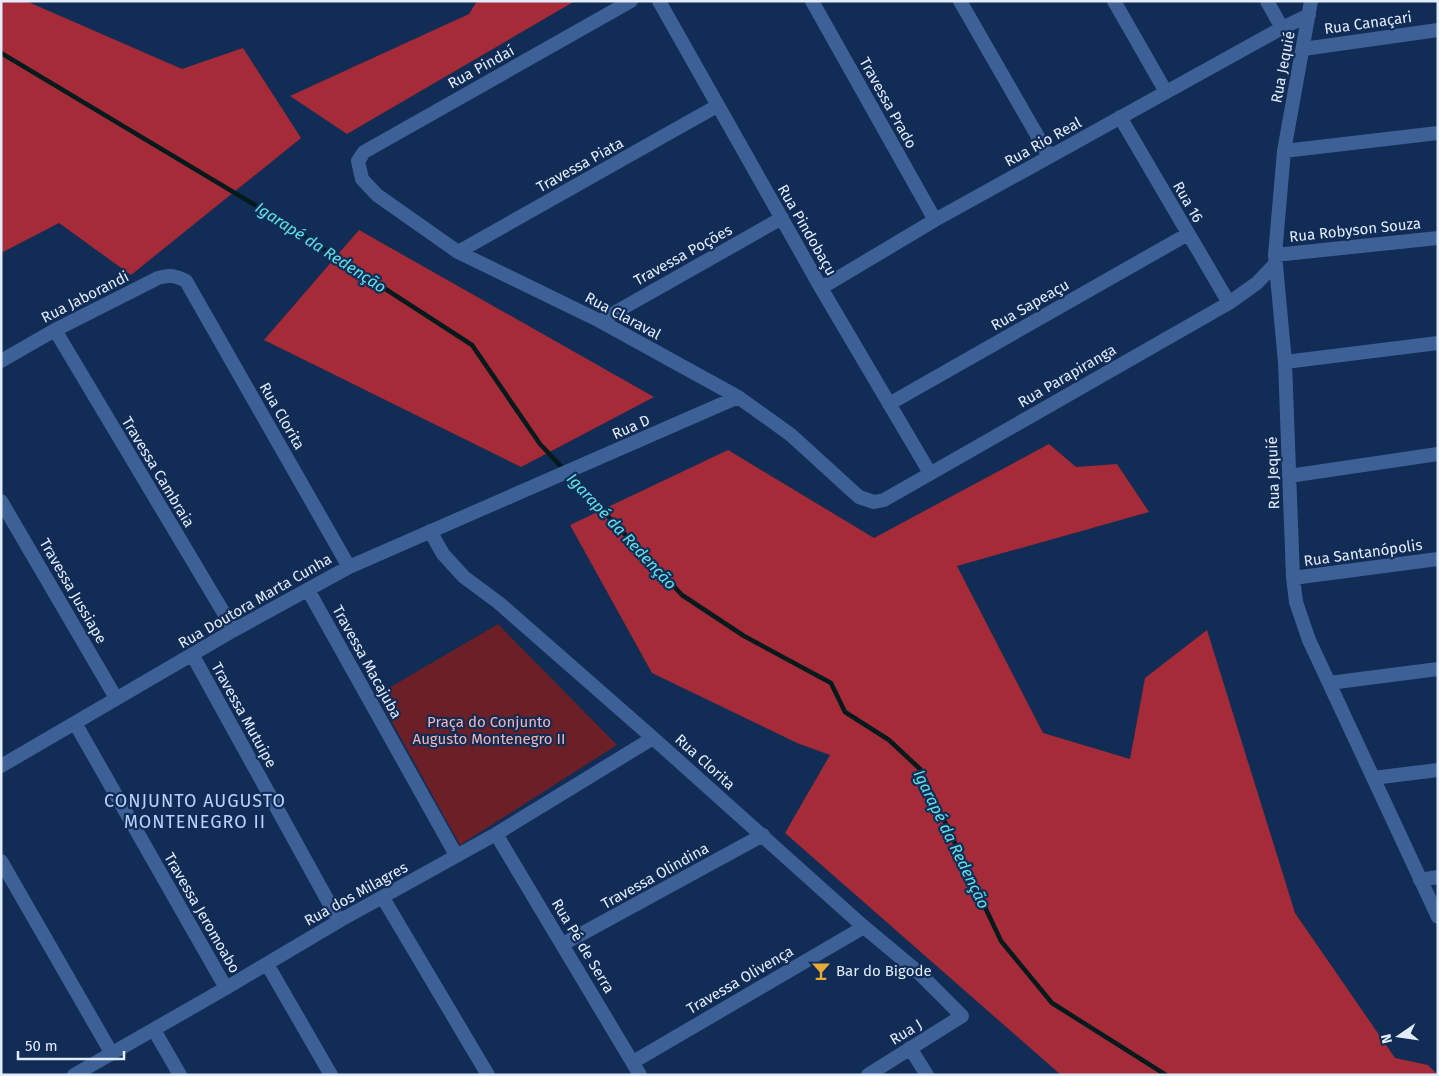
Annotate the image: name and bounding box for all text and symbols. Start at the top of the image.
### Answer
street label: Rua Canaçari [1323,8,1413,38]
street label: Rua Jequié [1267,30,1299,104]
street label: Rua Pindaí [445,41,517,93]
street label: Travessa Prado [856,54,920,152]
street label: Rua Rio Real [1001,113,1085,171]
street label: Travessa Piata [533,134,627,196]
street label: Rua 16 [1169,178,1207,226]
street label: Rua Pindobaçu [774,181,840,279]
water label: Igarapé da Redenção [251,198,390,298]
street label: Rua Robyson Souza [1288,214,1422,246]
street label: Travessa Poções [631,221,735,289]
street label: Rua Jaborandi [38,267,132,327]
street label: Rua Sapeaçu [988,275,1072,335]
street label: Rua Claraval [582,288,665,344]
street label: Rua Parapiranga [1015,341,1119,411]
street label: Rua Clorita [256,379,308,453]
street label: Rua D [609,411,653,443]
street label: Travessa Cambraia [118,413,198,531]
street label: Rua Jequié [1263,436,1283,510]
water label: Igarapé da Redenção [562,469,680,594]
street label: Travessa Jussiape [36,535,110,647]
street label: Rua Santanópolis [1303,536,1423,570]
street label: Rua Doutora Marta Cunha [175,550,335,652]
street label: Travessa Macajuba [328,602,406,722]
street label: Travessa Mutuipe [208,659,280,771]
park label: Praça do Conjunto Augusto Montenegro II [413,713,565,748]
street label: Rua Clorita [671,730,739,794]
water label: Igarapé da Redenção [909,767,993,912]
district label: CONJUNTO AUGUSTO MONTENEGRO II [104,790,286,833]
street label: Travessa Olindina [598,839,712,913]
street label: Travessa Jeromoabo [160,850,244,976]
street label: Rua dos Milagres [301,858,411,930]
street label: Rua Pé de Serra [548,895,618,997]
street label: Travessa Olivença [683,942,797,1018]
bar icon: Bar do Bigode [810,960,832,982]
place label: Bar do Bigode [836,962,932,980]
north arrow [1374,1011,1424,1061]
street label: Rua J [887,1015,925,1049]
scale bar [18,1028,124,1060]
text: N [1377,1032,1396,1045]
text: 50 m [25,1037,58,1055]

